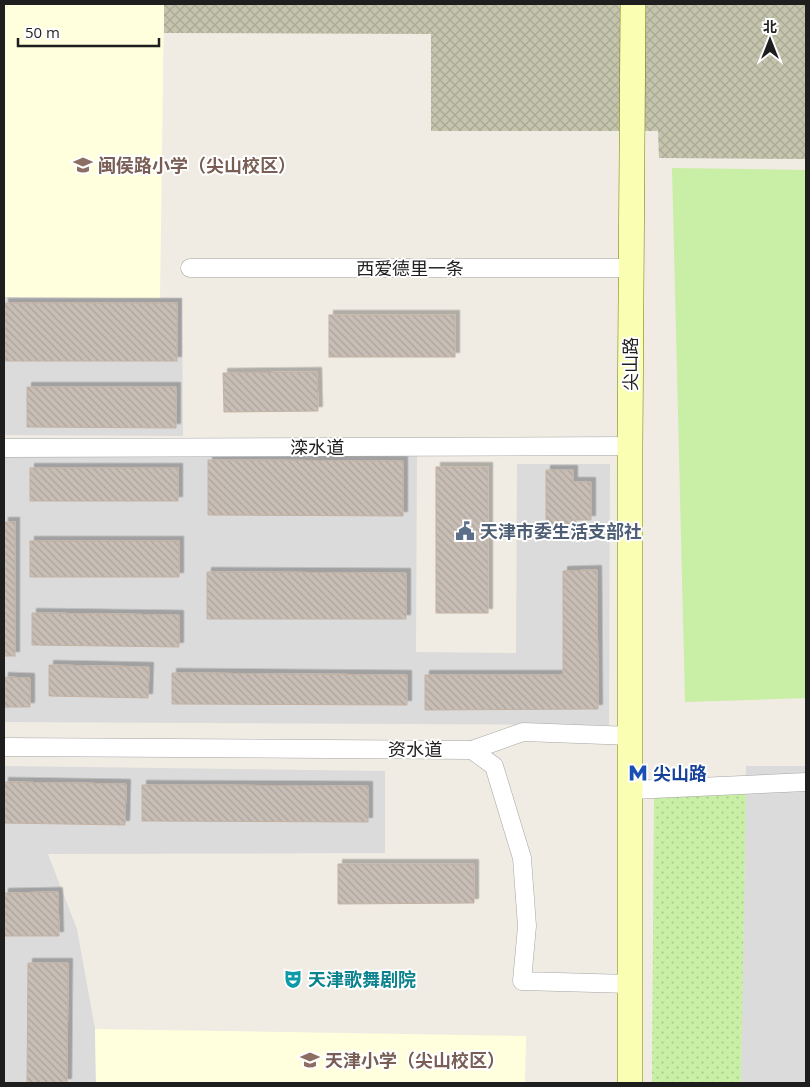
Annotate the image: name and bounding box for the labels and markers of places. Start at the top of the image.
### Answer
place label: 闽侯路小学（尖山校区） [98,153,296,177]
school or university icon: 闽侯路小学（尖山校区） [72,154,94,176]
place label: 天津市委生活支部社 [480,519,642,543]
public building icon: 天津市委生活支部社 [454,520,476,542]
place label: 尖山路 [653,761,707,785]
metro station icon: 尖山路 [627,762,649,784]
place label: 天津歌舞剧院 [308,967,416,991]
theatre icon: 天津歌舞剧院 [282,968,304,990]
place label: 天津小学（尖山校区） [325,1048,505,1072]
school or university icon: 天津小学（尖山校区） [299,1049,321,1071]

